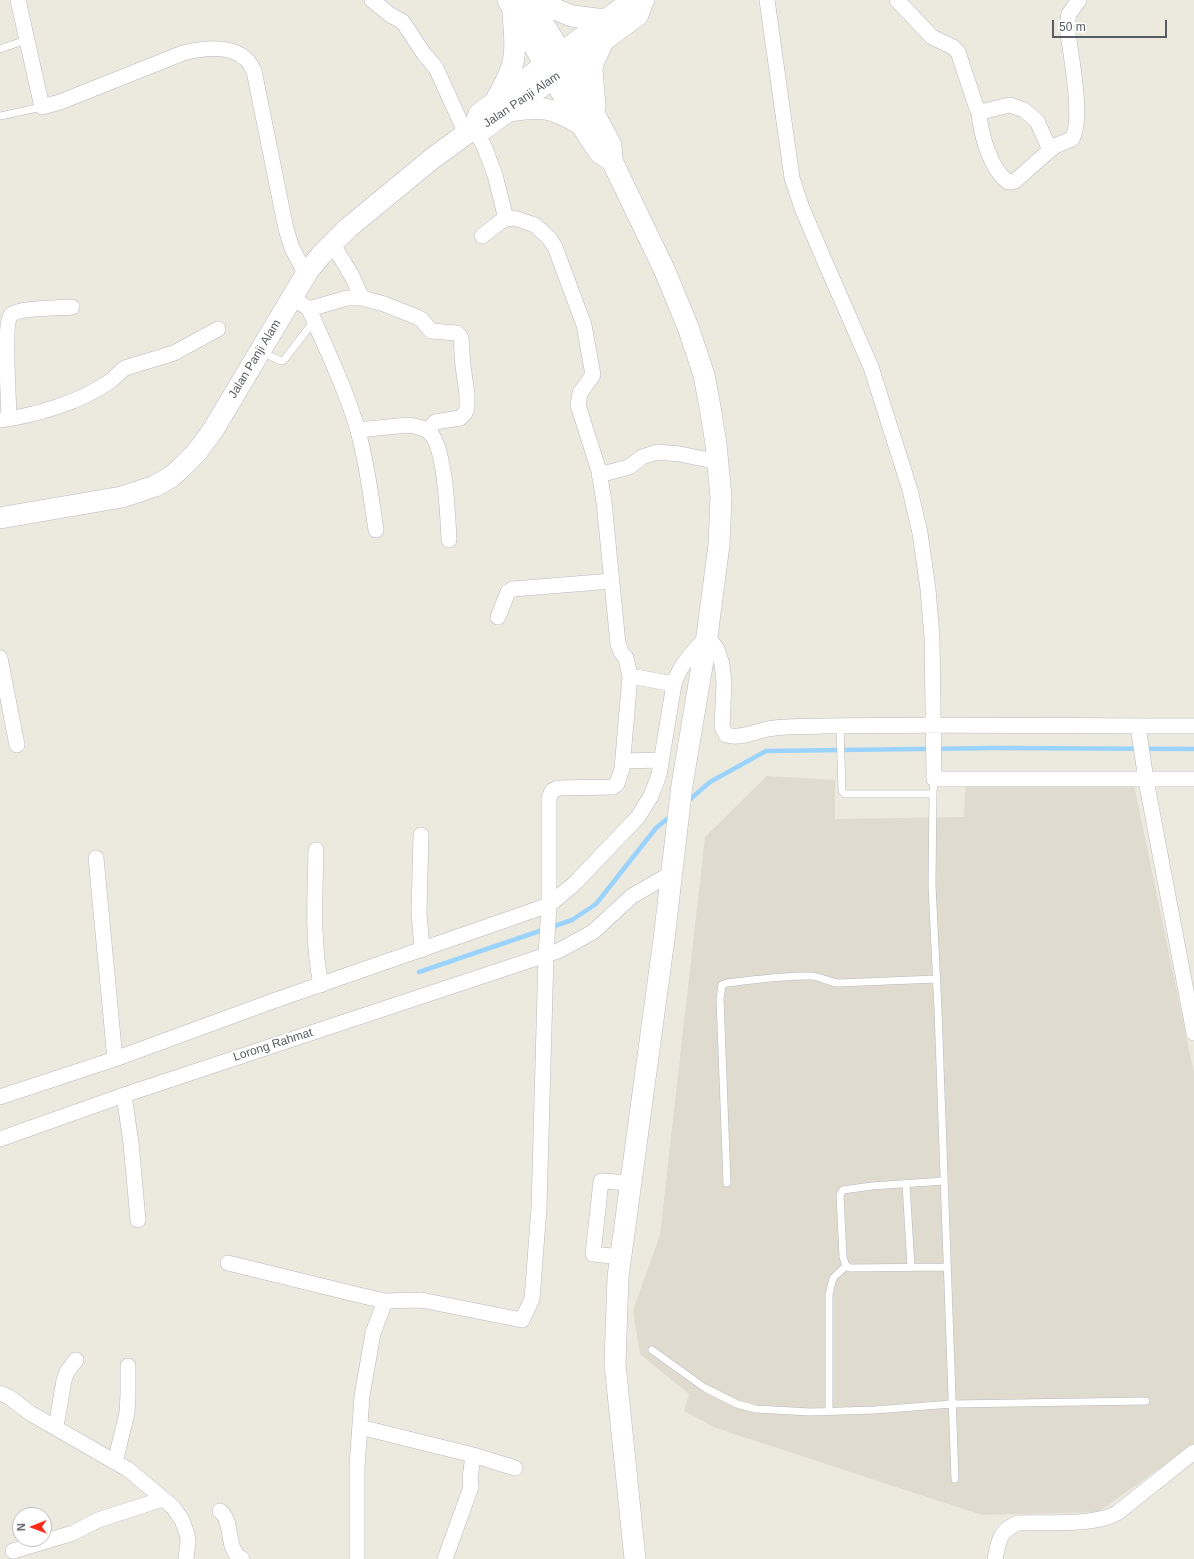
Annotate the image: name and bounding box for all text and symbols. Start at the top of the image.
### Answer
scale bar [1054,12,1169,38]
text: 50 m [1059,20,1086,34]
street label: Jalan Panji Alam [481,69,563,131]
street label: Jalan Panji Alam [226,317,284,401]
street label: Lorong Rahmat [231,1025,315,1065]
north arrow [12,1507,52,1547]
text: N [15,1523,27,1531]

